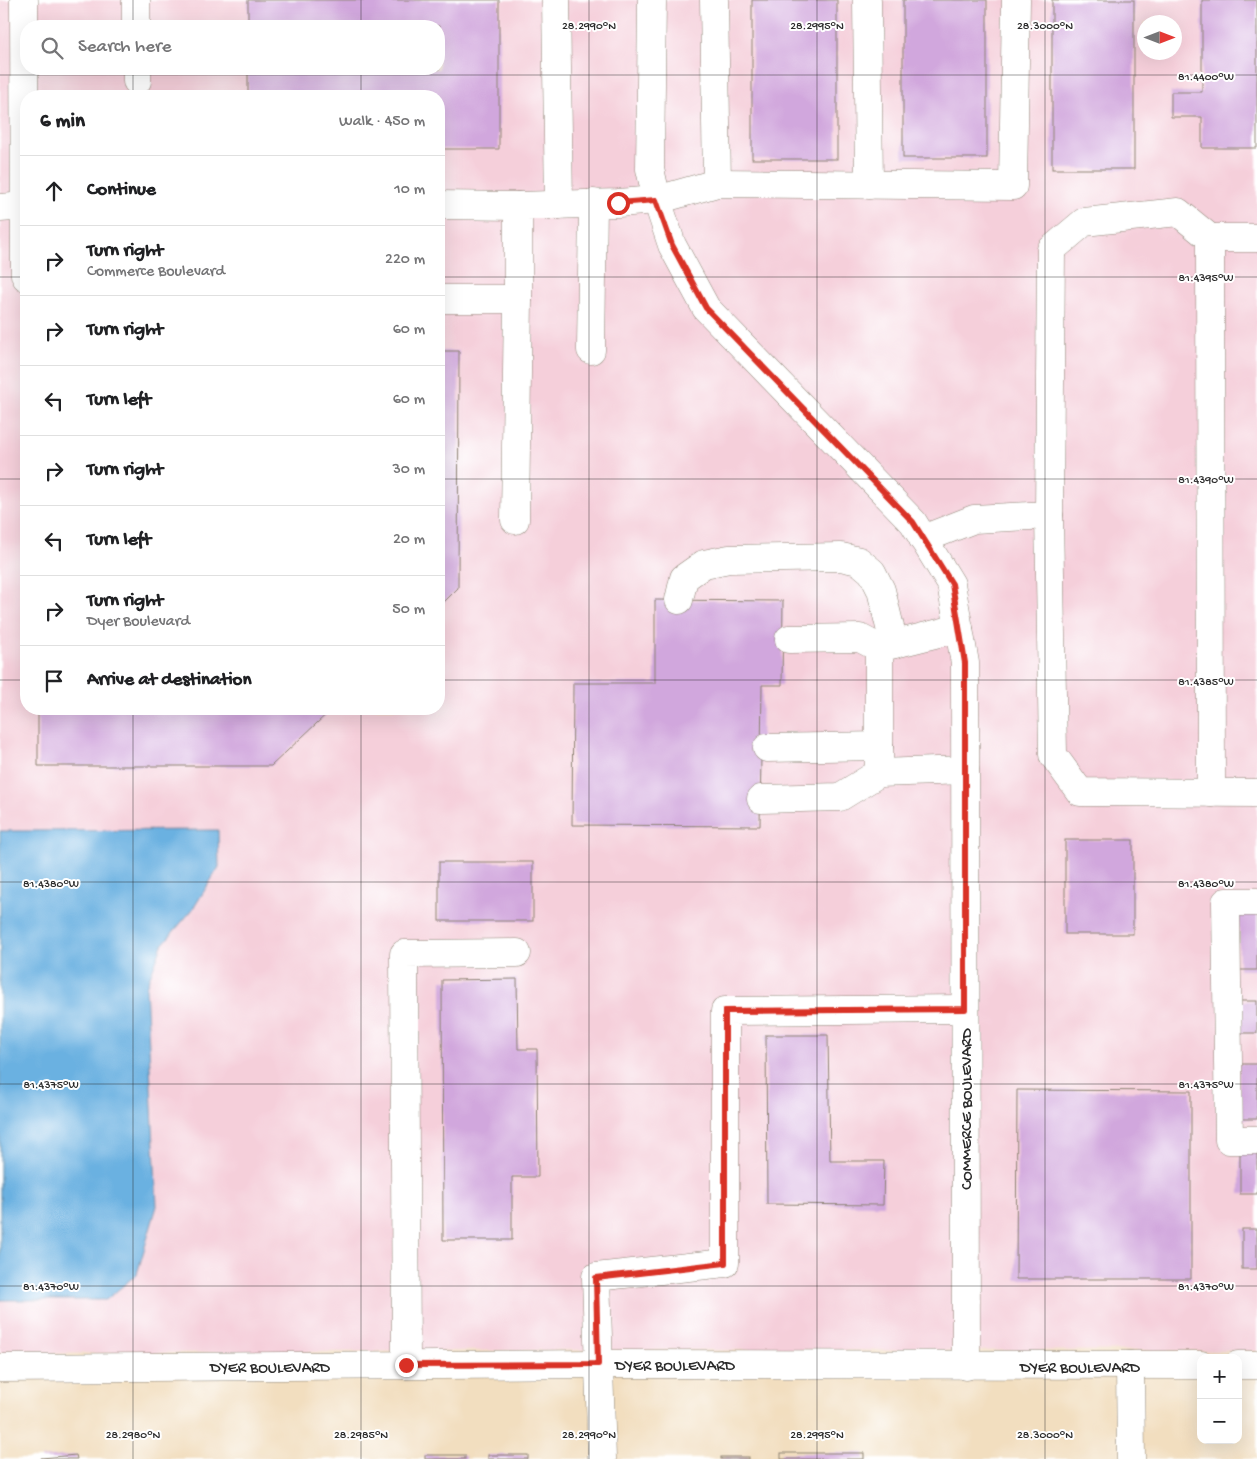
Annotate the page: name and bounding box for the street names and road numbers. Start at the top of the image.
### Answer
street label: COMMERCE BOULEVARD [959,1028,978,1190]
street label: DYER BOULEVARD [614,1358,736,1377]
street label: DYER BOULEVARD [209,1360,331,1379]
street label: DYER BOULEVARD [1019,1360,1141,1379]

